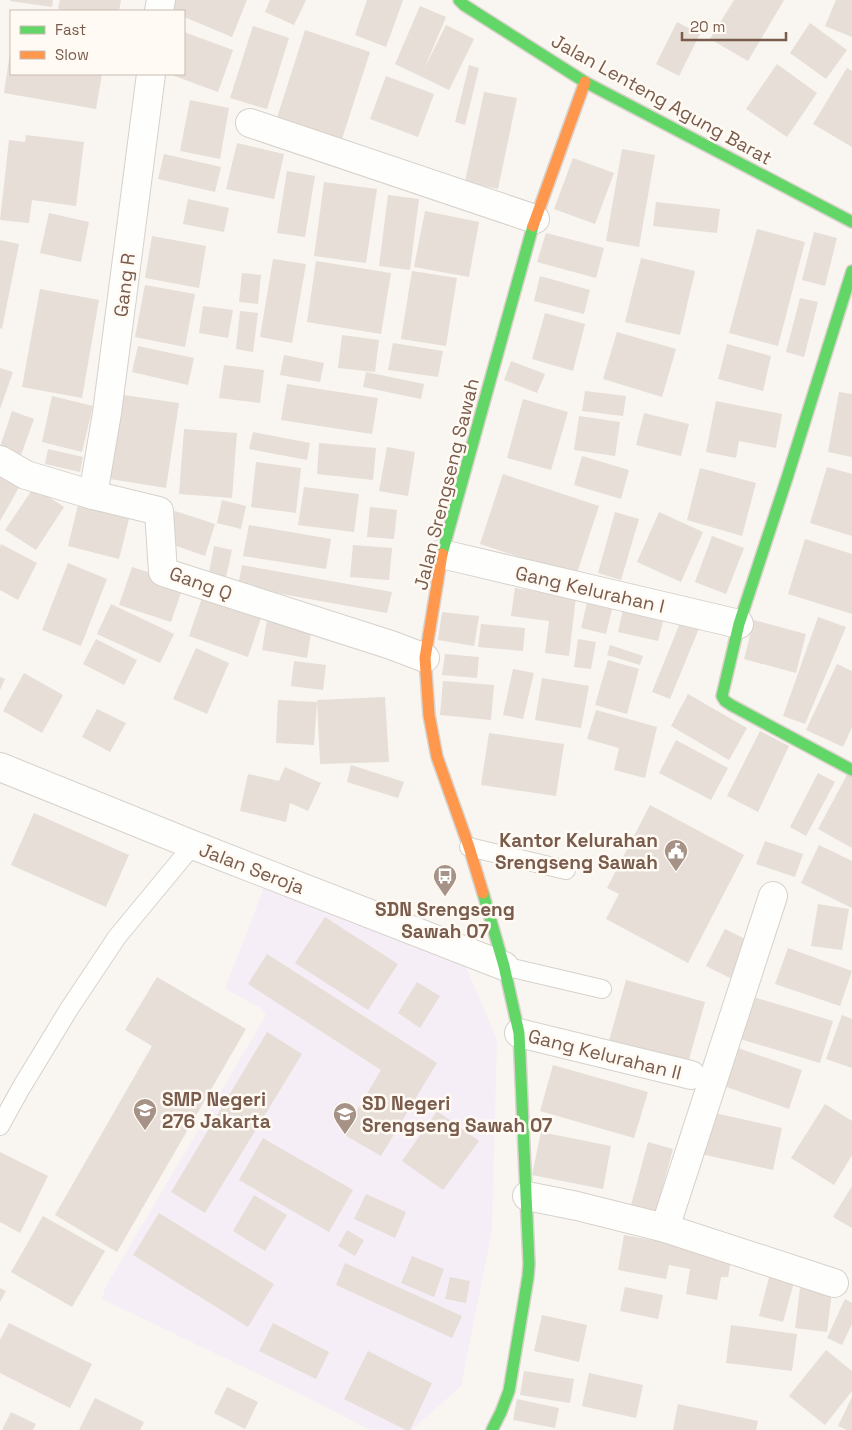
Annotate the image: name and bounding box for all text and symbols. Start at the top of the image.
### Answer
legend [10,10,185,75]
scale bar [682,10,786,42]
text: 20 m [690,17,725,36]
text: Fast [55,20,86,39]
street label: Jalan Lenteng Agung Barat [547,28,777,171]
text: Slow [55,45,89,64]
street label: Gang R [108,252,141,318]
street label: Jalan Srengseng Sawah [408,376,485,593]
street label: Gang Kelurahan I [513,560,667,619]
street label: Gang Q [166,561,236,606]
place label: Kantor Kelurahan Srengseng Sawah [495,828,658,875]
street label: Jalan Seroja [196,837,308,900]
public building icon: Kantor Kelurahan Srengseng Sawah [663,838,689,872]
bus stop icon: SDN Srengseng Sawah 07 [432,863,458,897]
place label: SDN Srengseng Sawah 07 [375,897,515,944]
street label: Gang Kelurahan II [526,1023,684,1086]
place label: SMP Negeri 276 Jakarta [162,1087,271,1134]
place label: SD Negeri Srengseng Sawah 07 [362,1091,553,1138]
school or university icon: SMP Negeri 276 Jakarta [132,1097,158,1131]
school or university icon: SD Negeri Srengseng Sawah 07 [332,1101,358,1135]

